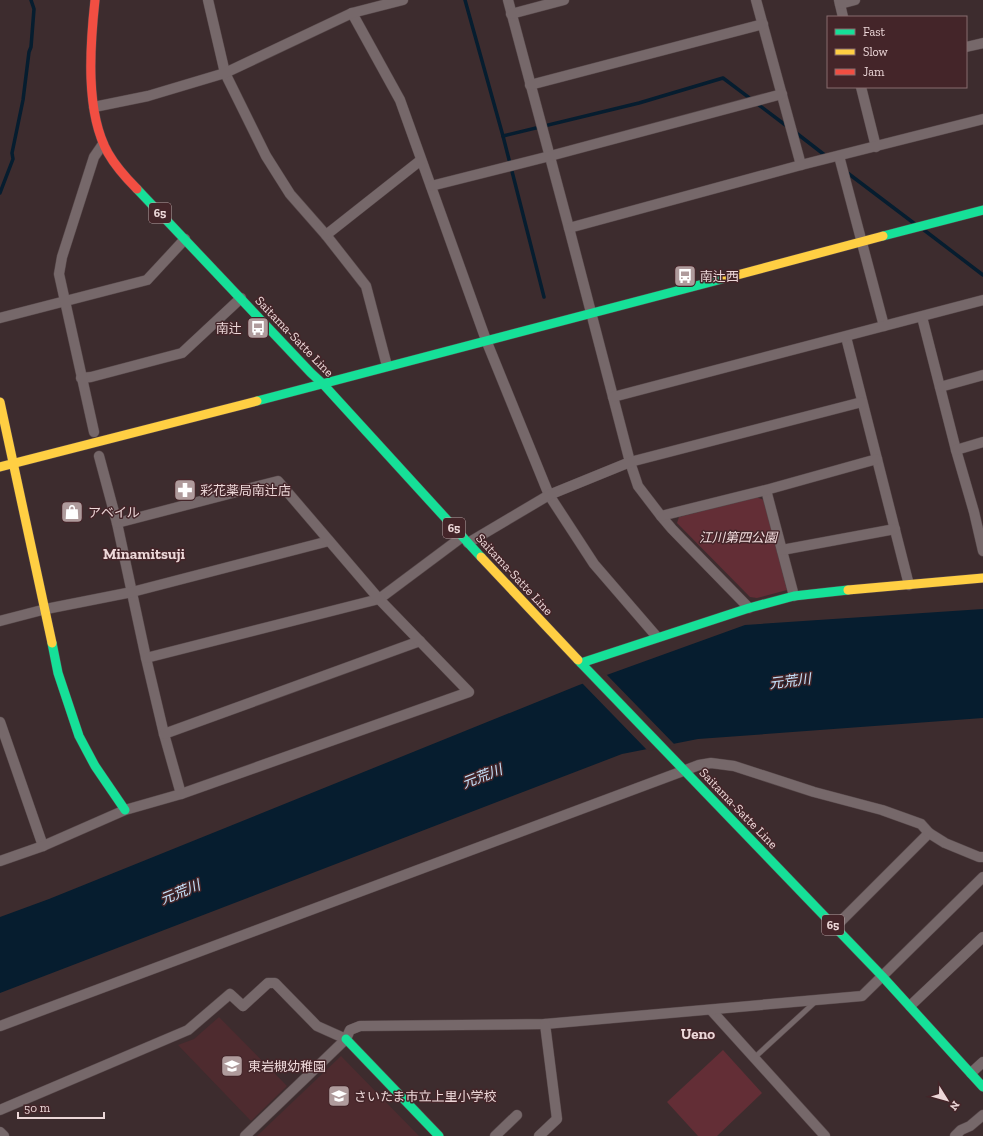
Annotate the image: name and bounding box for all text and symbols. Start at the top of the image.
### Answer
legend [827,16,967,88]
text: Fast [863,25,886,39]
text: Slow [863,45,889,59]
text: Jam [863,65,885,79]
road number: 65 [149,203,171,223]
bus stop icon: 南辻西 [672,263,698,289]
place label: 南辻西 [700,269,739,284]
street label: Saitama-Satte Line [252,293,337,380]
bus stop icon: 南辻 [245,315,271,341]
place label: 南辻 [216,321,242,336]
pharmacy icon: 彩花薬局南辻店 [172,477,198,503]
place label: 彩花薬局南辻店 [200,483,291,498]
shop icon: アベイル [59,499,85,525]
place label: アベイル [88,505,140,520]
road number: 65 [443,518,465,538]
street label: Saitama-Satte Line [473,530,556,618]
park label: 江川第四公園 [699,530,779,545]
district label: Minamitsuji [103,545,186,563]
water label: 元荒川 [768,670,814,692]
water label: 元荒川 [460,760,507,792]
street label: Saitama-Satte Line [696,765,781,852]
water label: 元荒川 [158,876,205,908]
road number: 65 [822,915,844,935]
district label: Ueno [681,1025,715,1043]
school or university icon: 東岩槻幼稚園 [219,1053,245,1079]
place label: 東岩槻幼稚園 [248,1059,326,1074]
north arrow [927,1080,967,1120]
school or university icon: さいたま市立上里小学校 [326,1083,352,1109]
place label: さいたま市立上里小学校 [354,1089,497,1104]
scale bar [18,1094,104,1120]
text: N [946,1098,962,1113]
text: 50 m [24,1101,51,1115]

